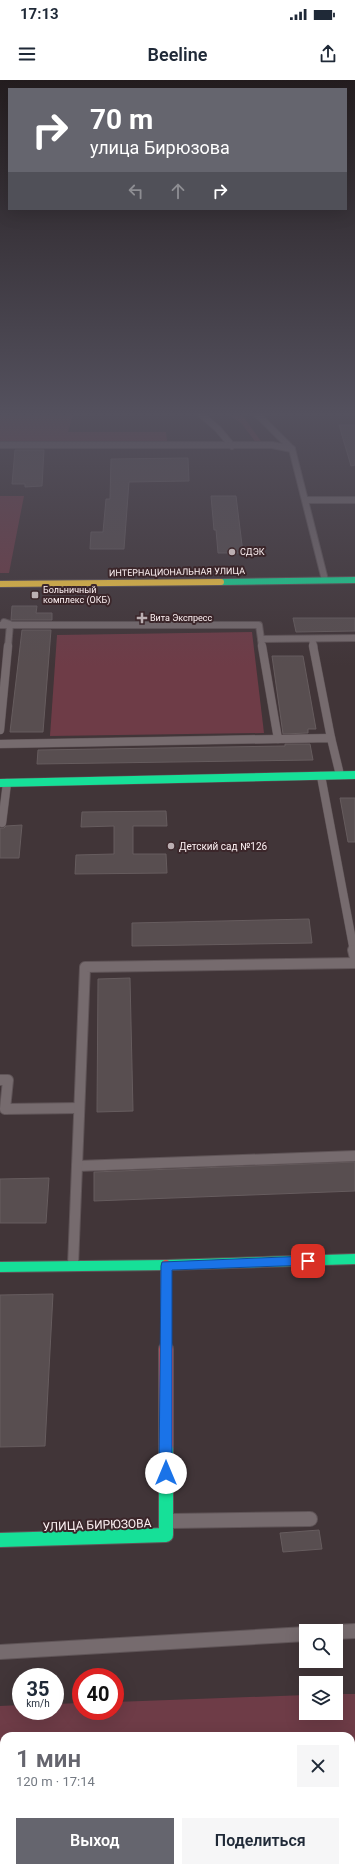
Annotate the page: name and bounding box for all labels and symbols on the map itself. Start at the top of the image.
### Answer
marker: СДЭК [227,547,237,557]
place label: СДЭК [240,547,265,557]
street label: ИНТЕРНАЦИОНАЛЬНАЯ УЛИЦА [109,566,245,578]
place label: Больничный комплекс (ОКБ) [43,585,110,606]
marker: Больничный комплекс (ОКБ) [30,590,40,600]
marker: Вита Экспресс [137,613,147,623]
place label: Вита Экспресс [150,613,212,623]
marker: Детский сад №126 [166,841,176,851]
place label: Детский сад №126 [179,841,268,852]
pin [291,1244,325,1278]
position arrow [145,1452,187,1494]
street label: УЛИЦА БИРЮЗОВА [42,1516,152,1534]
speed limit sign: 40 [72,1668,124,1720]

